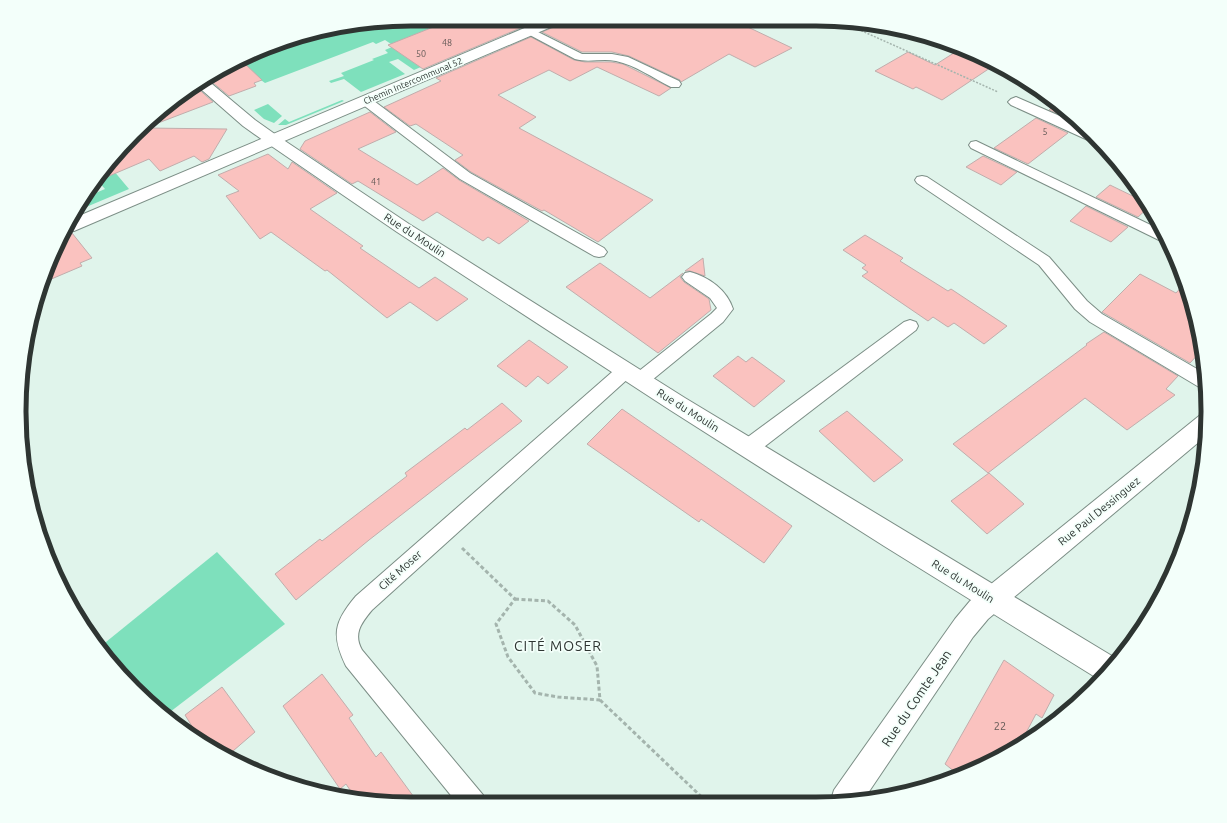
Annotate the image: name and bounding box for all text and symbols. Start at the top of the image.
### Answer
house number: 48 [442,38,452,48]
house number: 50 [416,49,426,59]
street label: Chemin Intercommunal 52 [362,56,464,106]
house number: 5 [1042,127,1048,137]
house number: 41 [371,177,381,187]
street label: Rue du Moulin [382,211,448,259]
street label: Rue du Moulin [655,386,721,434]
street label: Rue Paul Dessinguez [1056,474,1142,548]
street label: Cité Moser [376,547,424,592]
street label: Rue du Moulin [930,557,996,605]
district label: CITÉ MOSER [514,637,602,654]
street label: Rue du Comte Jean [878,647,954,749]
house number: 22 [994,720,1006,732]

